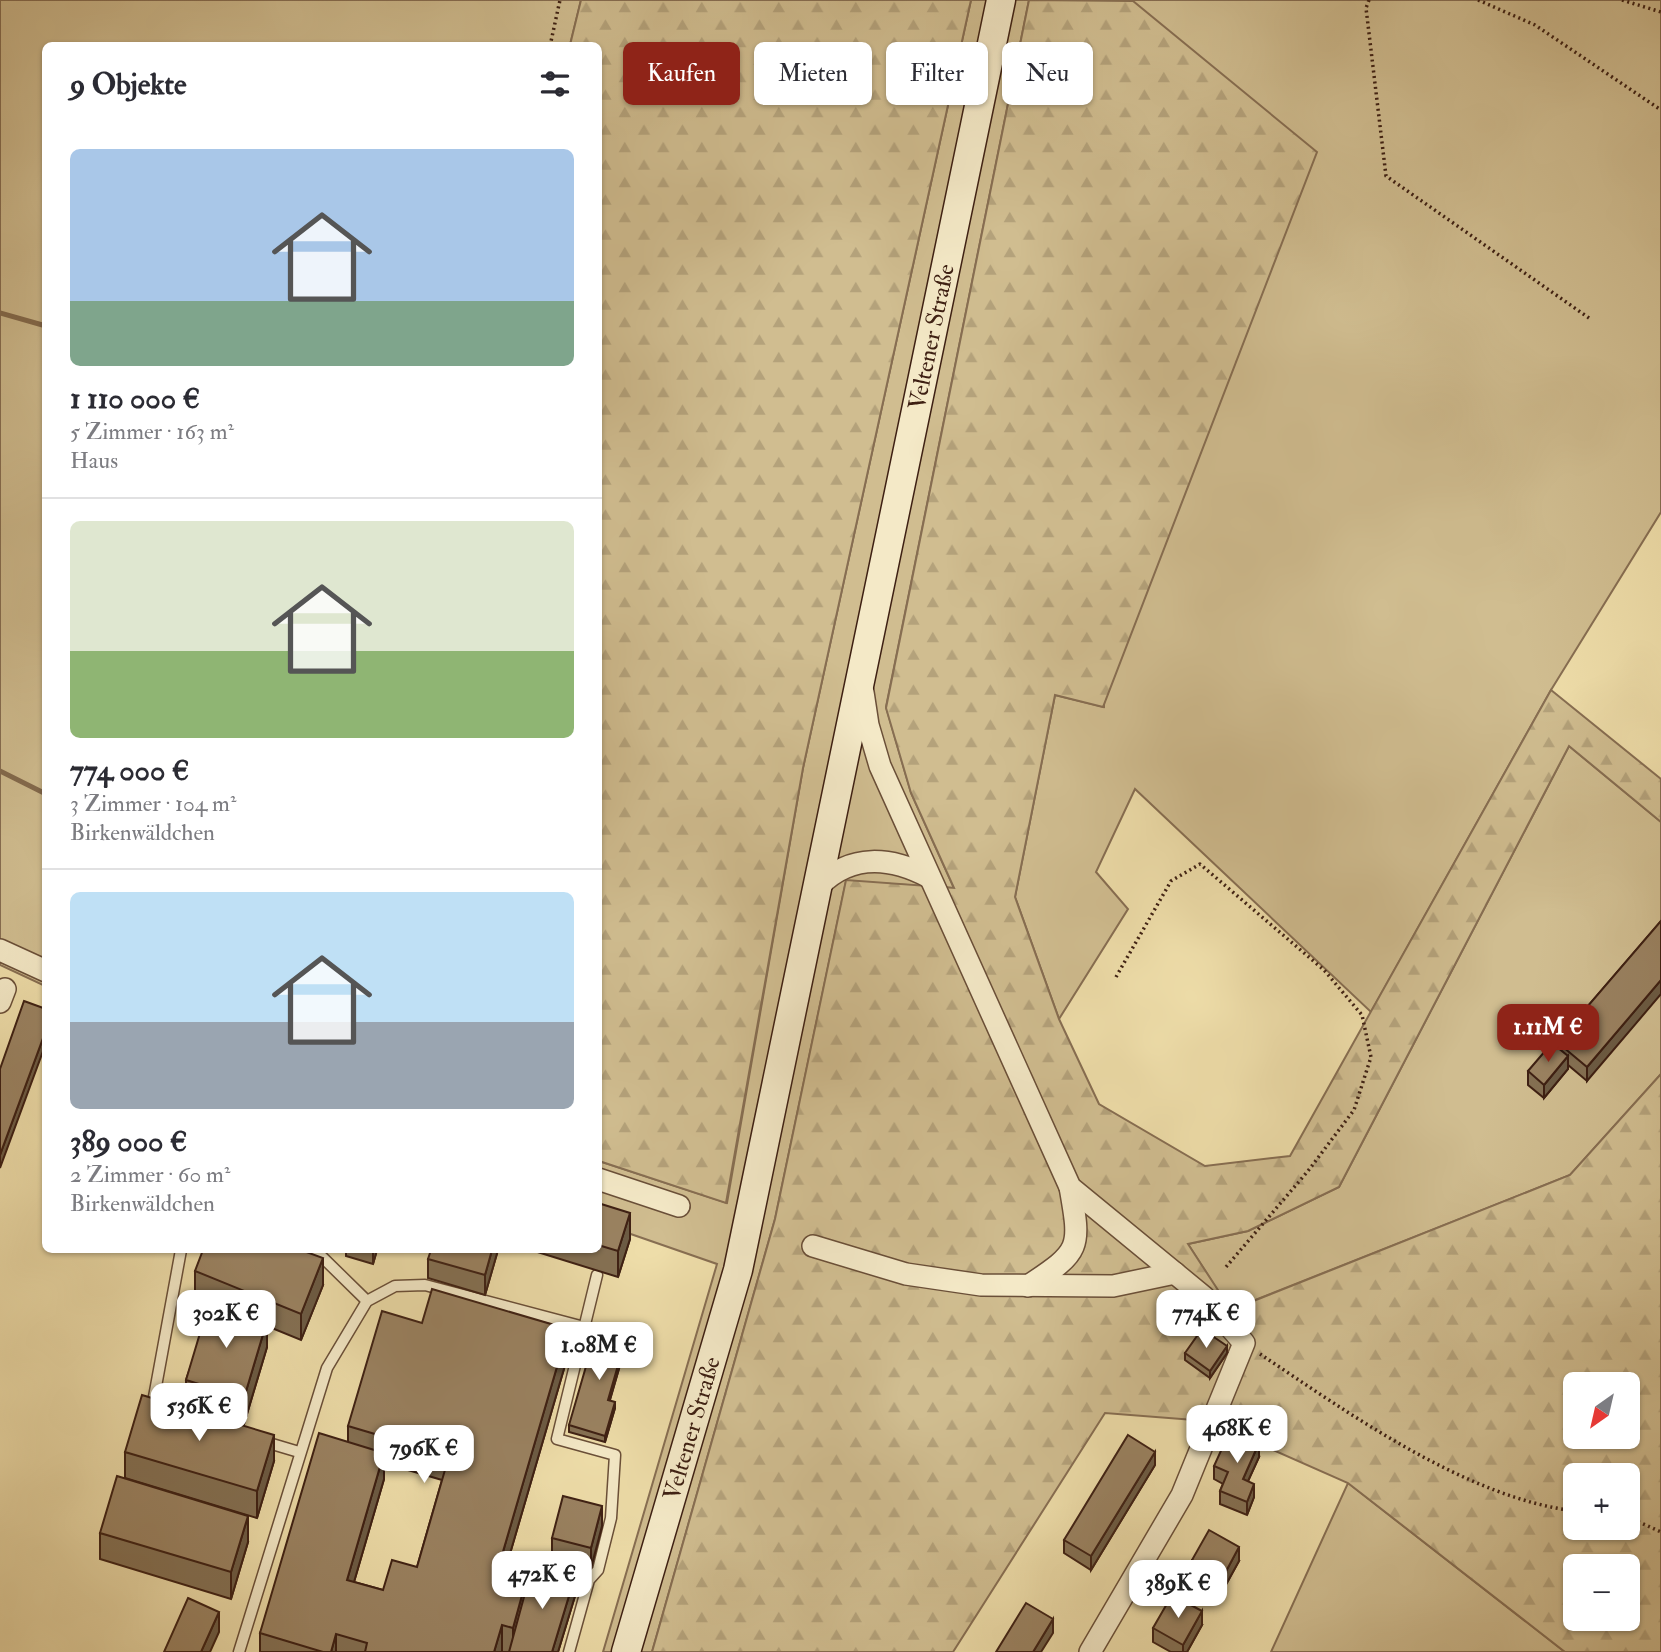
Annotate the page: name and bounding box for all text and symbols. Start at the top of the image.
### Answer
chip: Kaufen [623,42,740,105]
chip: Mieten [754,42,872,105]
chip: Filter [886,42,988,105]
chip: Neu [1002,42,1093,105]
icon: filters [536,65,574,103]
text: 9 Objekte [70,66,187,103]
icon: home [259,194,385,320]
street label: Veltener Straße [901,261,961,413]
text: 1 110 000 € [70,380,200,417]
text: 5 Zimmer · 163 m² [70,417,234,446]
text: Haus [70,446,118,475]
icon: home [259,566,385,692]
text: 774 000 € [70,752,189,789]
text: 3 Zimmer · 104 m² [70,789,236,818]
text: Birkenwäldchen [70,818,215,847]
icon: home [259,937,385,1063]
pin: 1.11M € [1483,1004,1613,1064]
text: 1.11M € [1513,1012,1583,1041]
text: 389 000 € [70,1123,187,1160]
text: 2 Zimmer · 60 m² [70,1160,230,1189]
text: Birkenwäldchen [70,1189,215,1218]
pin: 302K € [169,1290,283,1350]
pin: 774K € [1149,1290,1263,1350]
text: 302K € [193,1298,259,1327]
text: 774K € [1172,1298,1240,1327]
pin: 1.08M € [534,1322,664,1382]
text: 1.08M € [561,1330,637,1359]
street label: Veltener Straße [656,1353,727,1504]
north arrow [1563,1372,1640,1449]
map controls [1563,1372,1640,1631]
pin: 536K € [142,1384,256,1443]
text: 536K € [167,1391,231,1420]
pin: 468K € [1180,1406,1294,1465]
text: 468K € [1202,1413,1272,1442]
pin: 796K € [367,1426,481,1485]
text: 796K € [390,1433,458,1462]
button: + [1563,1463,1640,1540]
pin: 472K € [485,1552,599,1611]
button: − [1563,1554,1640,1631]
text: 472K € [508,1559,576,1588]
pin: 389K € [1121,1560,1235,1620]
text: 389K € [1145,1568,1211,1597]

